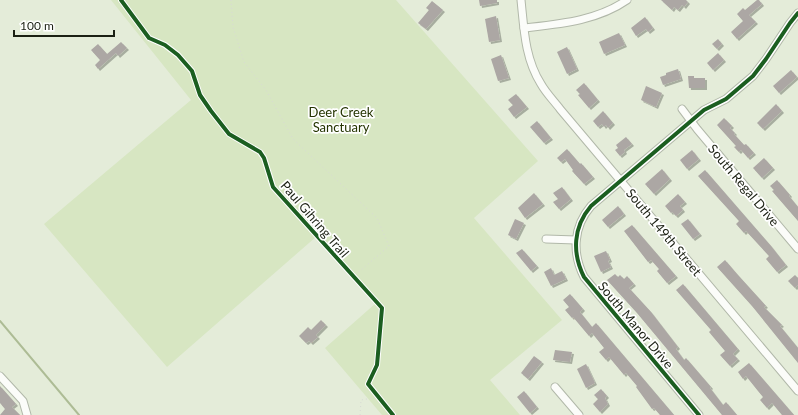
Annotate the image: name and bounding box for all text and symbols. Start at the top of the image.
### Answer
scale bar [14,12,114,38]
text: 100 m [20,18,54,33]
park label: Deer Creek Sanctuary [309,104,374,135]
street label: South Regal Drive [705,141,783,229]
street label: Paul Gihring Trail [278,178,352,260]
street label: South 149th Street [623,185,705,279]
street label: South Manor Drive [595,278,677,372]

